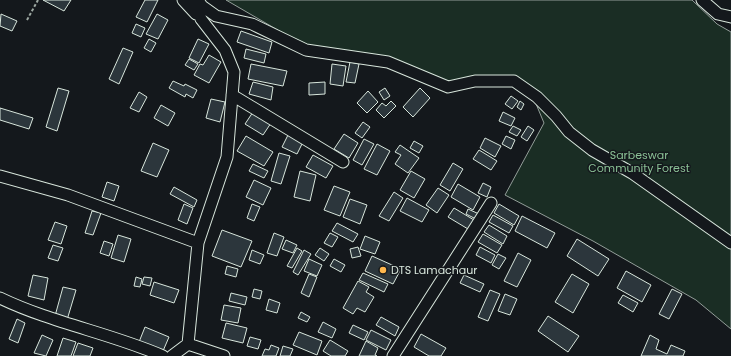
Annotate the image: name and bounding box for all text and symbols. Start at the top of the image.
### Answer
park label: Sarbeswar Community Forest [588,147,690,176]
place label: DTS Lamachaur [391,262,477,278]
marker: DTS Lamachaur [378,265,388,275]

